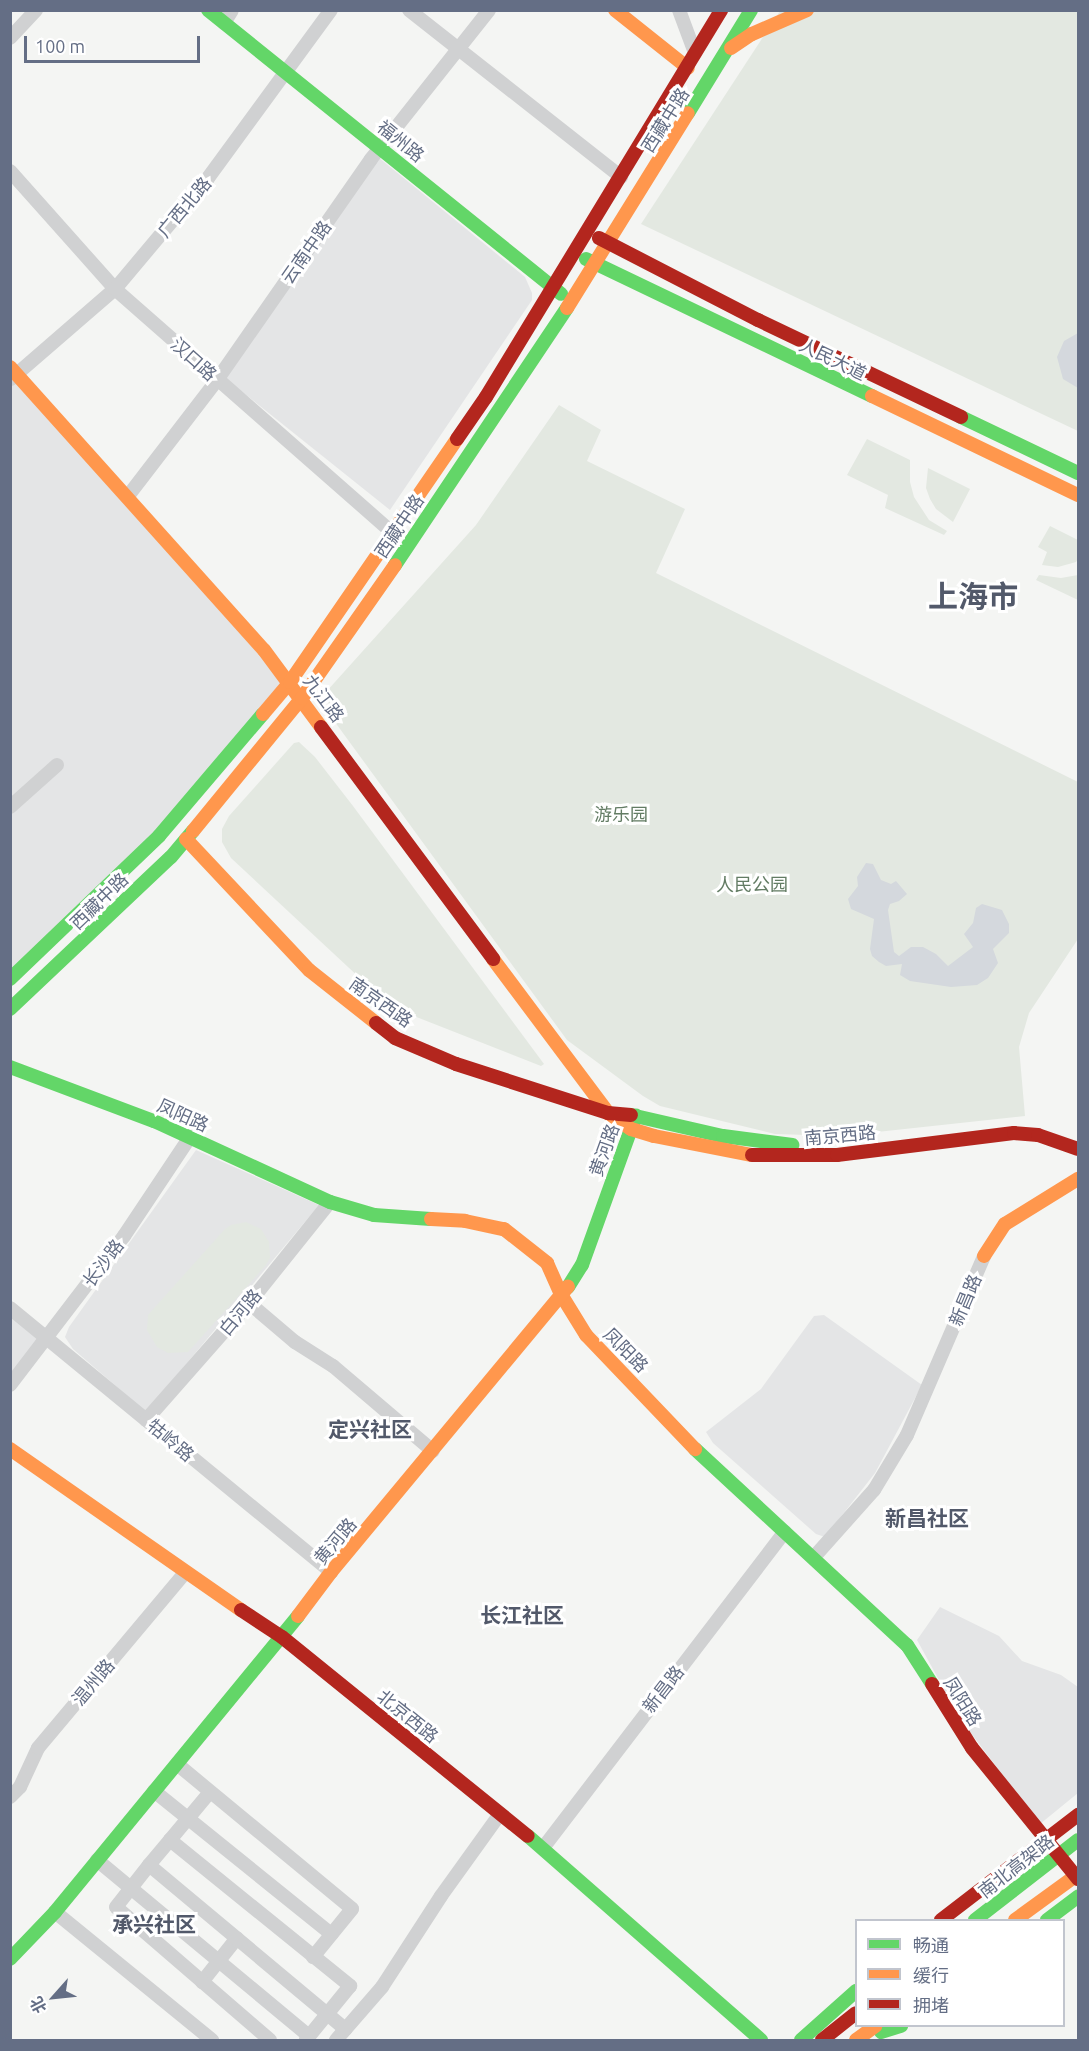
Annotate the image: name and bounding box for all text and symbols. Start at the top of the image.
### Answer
scale bar [27,24,202,62]
text: 100 m [35,36,85,56]
street label: 西藏中路 [637,84,693,156]
street label: 福州路 [373,116,429,166]
street label: 广西北路 [153,172,215,242]
street label: 云南中路 [277,216,335,288]
street label: 汉口路 [167,333,221,385]
street label: 人民大道 [796,334,870,384]
street label: 西藏中路 [370,490,428,562]
district label: 上海市 [928,578,1018,614]
street label: 九江路 [299,670,349,726]
park label: 游乐园 [594,803,648,825]
street label: 西藏中路 [66,868,132,934]
park label: 人民公园 [716,873,788,895]
street label: 南京西路 [345,973,417,1031]
street label: 凤阳路 [154,1094,212,1136]
street label: 黄河路 [585,1121,623,1179]
street label: 南京西路 [803,1121,877,1149]
street label: 长沙路 [78,1235,128,1291]
street label: 新昌路 [945,1271,985,1329]
street label: 白河路 [214,1284,266,1340]
street label: 凤阳路 [599,1323,653,1377]
street label: 牯岭路 [143,1414,199,1466]
district label: 定兴社区 [328,1416,412,1442]
district label: 新昌社区 [885,1505,969,1531]
street label: 黄河路 [309,1513,361,1569]
district label: 长江社区 [480,1602,564,1628]
street label: 温州路 [67,1654,119,1710]
street label: 新昌路 [638,1661,688,1717]
street label: 凤阳路 [940,1672,986,1730]
street label: 北京西路 [373,1685,443,1747]
street label: 南北高架路 [974,1830,1058,1902]
district label: 承兴社区 [112,1911,196,1937]
legend [855,1919,1065,2027]
text: 畅通 [913,1935,949,1955]
text: 缓行 [913,1965,949,1985]
north arrow [24,1967,84,2027]
text: 北 [26,1994,50,2016]
text: 拥堵 [913,1995,949,2015]

